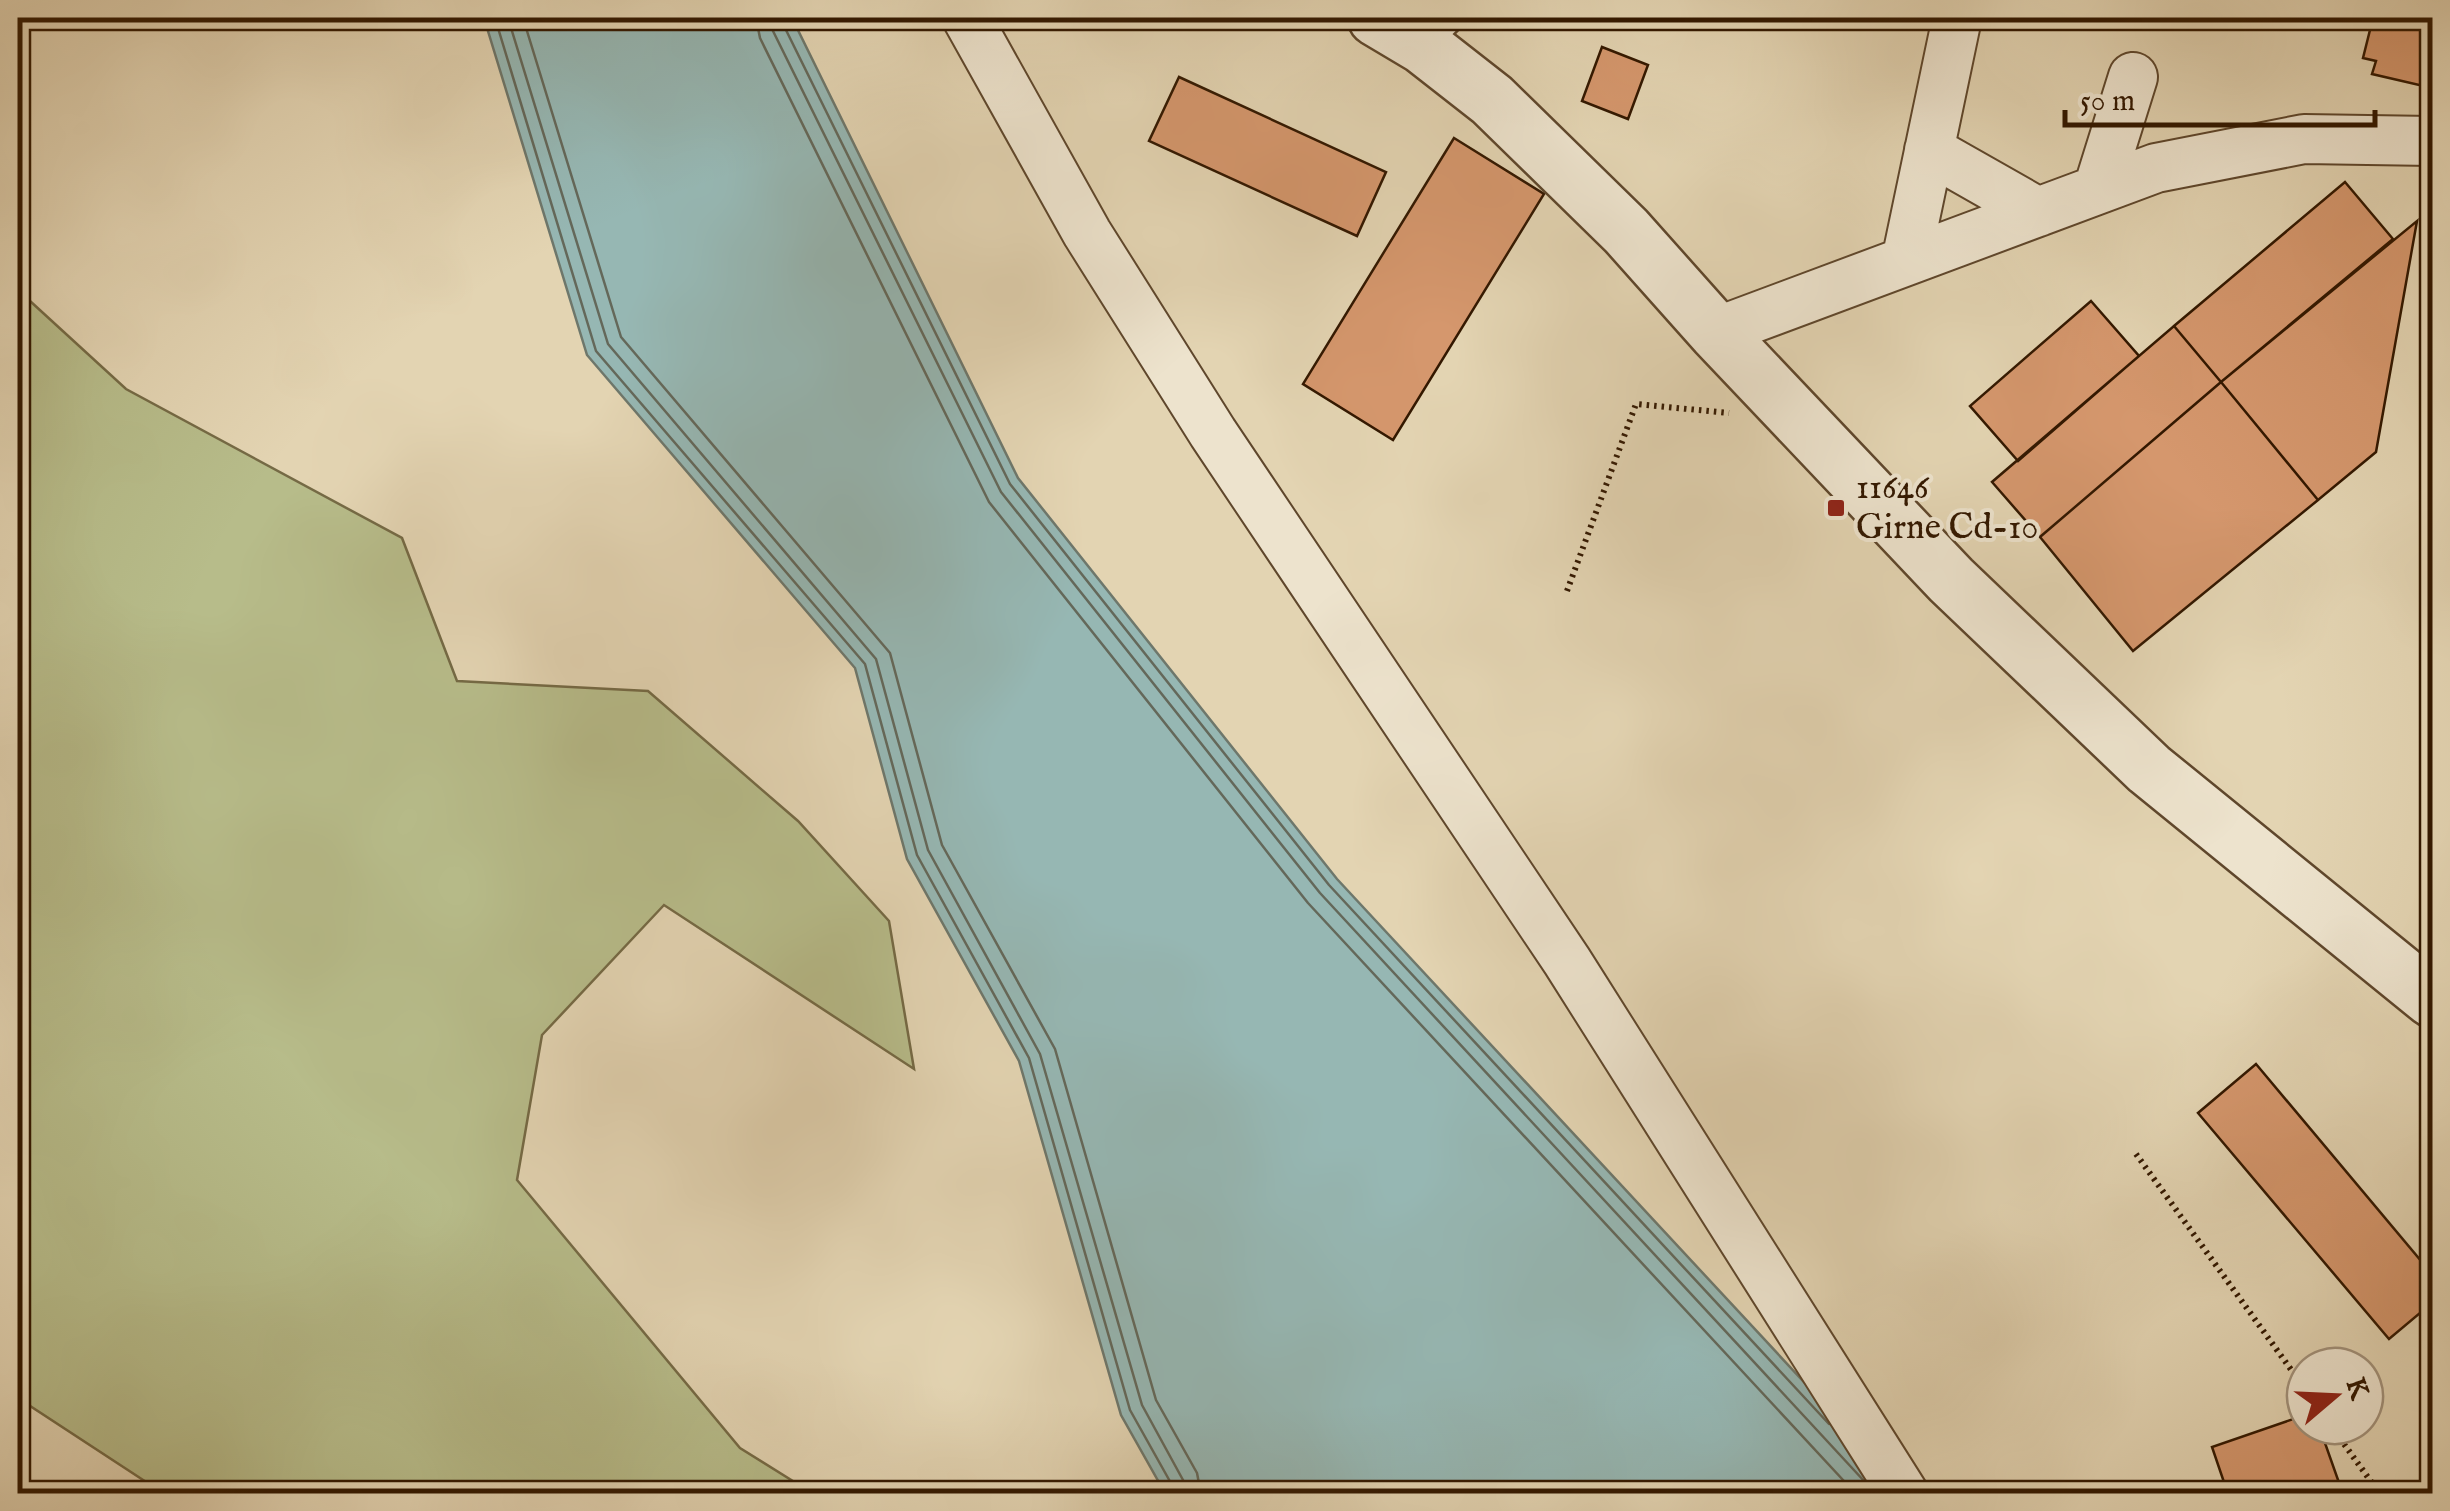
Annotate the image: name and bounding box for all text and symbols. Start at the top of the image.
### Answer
scale bar [2065,65,2375,127]
text: 50 m [2080,83,2135,121]
place label: 11646 Girne Cd-10 [1856,466,2038,551]
marker: 11646 Girne Cd-10 [1825,497,1847,519]
north arrow [2285,1346,2385,1446]
text: K [2336,1373,2376,1405]

